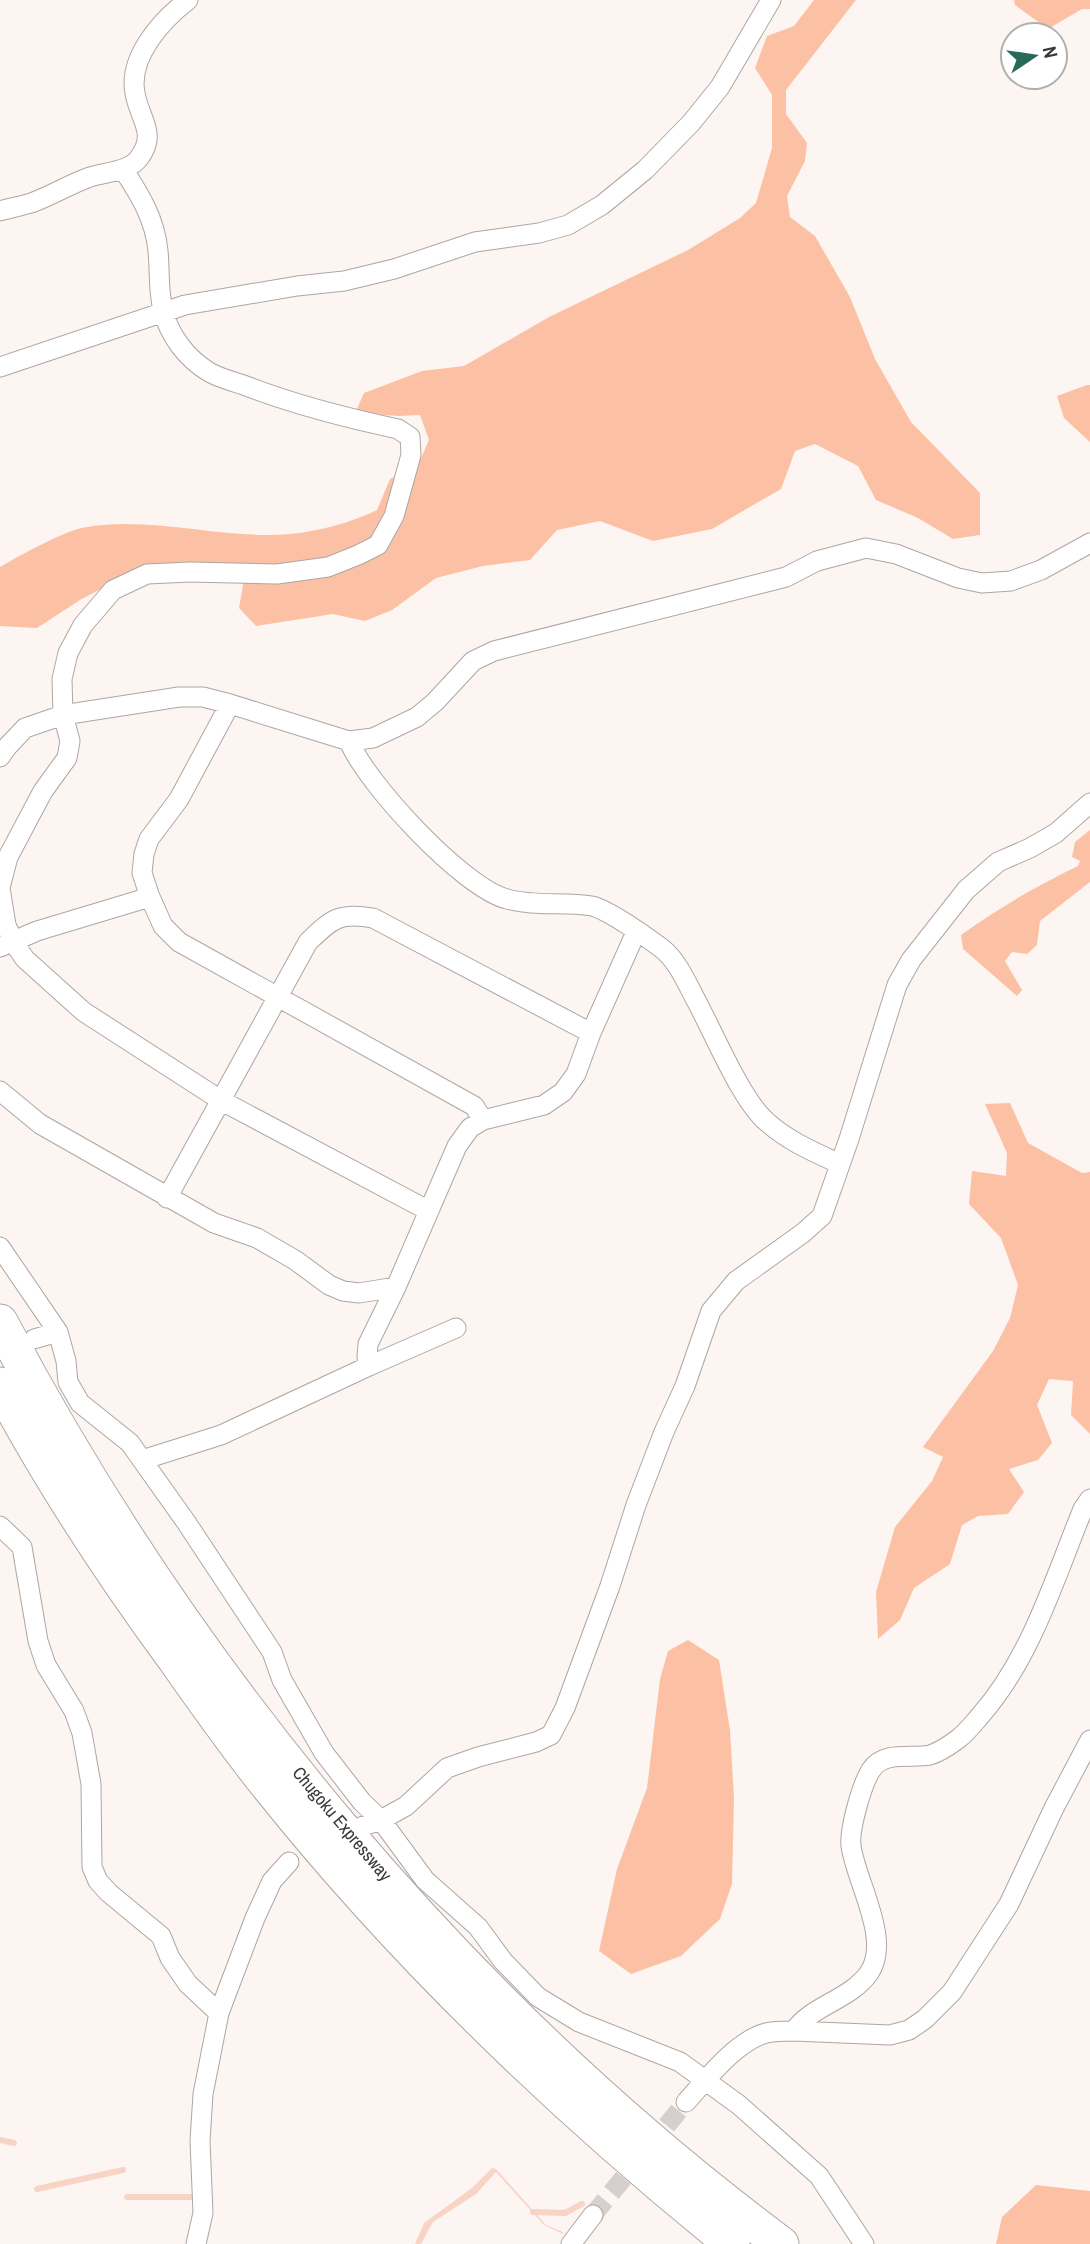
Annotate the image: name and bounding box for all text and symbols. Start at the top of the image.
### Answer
north arrow [999,21,1069,91]
text: N [1037,44,1064,61]
street label: Chugoku Expressway [287,1761,398,1887]

